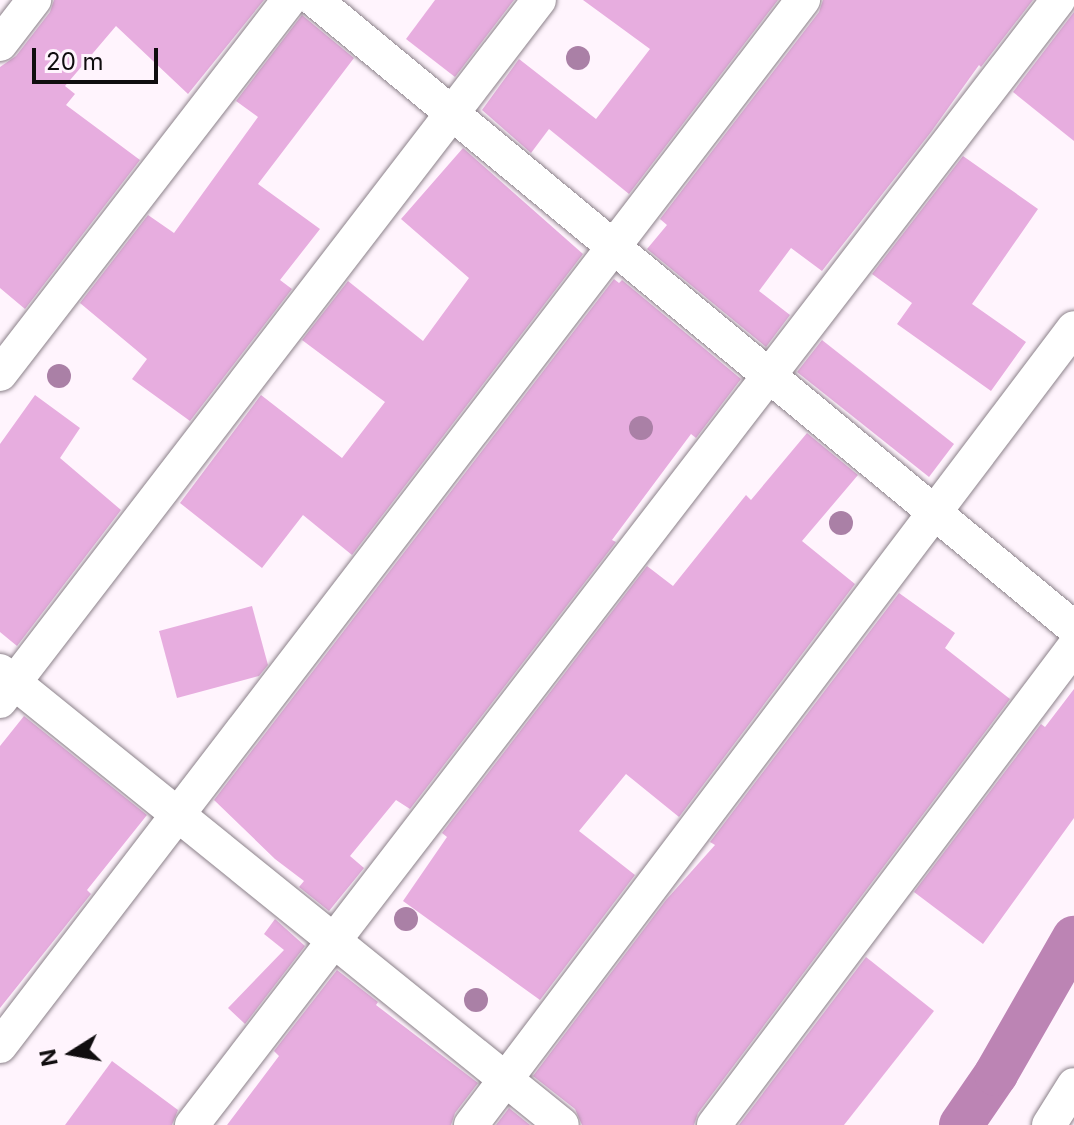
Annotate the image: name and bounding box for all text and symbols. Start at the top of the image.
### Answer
scale bar [36,32,162,82]
text: 20 m [46,47,104,76]
north arrow [32,1013,112,1093]
text: N [34,1047,63,1068]

